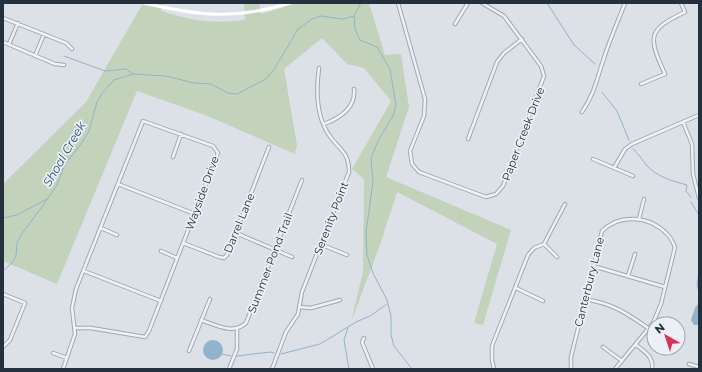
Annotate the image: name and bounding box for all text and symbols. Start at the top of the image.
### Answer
street label: Paper Creek Drive [499,85,547,183]
water label: Shoal Creek [39,118,89,189]
street label: Wayside Drive [182,154,222,232]
street label: Serenity Point [311,179,352,256]
street label: Darrel Lane [221,191,258,255]
street label: Summer Pond Trail [244,211,296,315]
street label: Canterbury Lane [571,235,607,328]
north arrow [646,316,686,356]
text: N [652,320,668,336]

